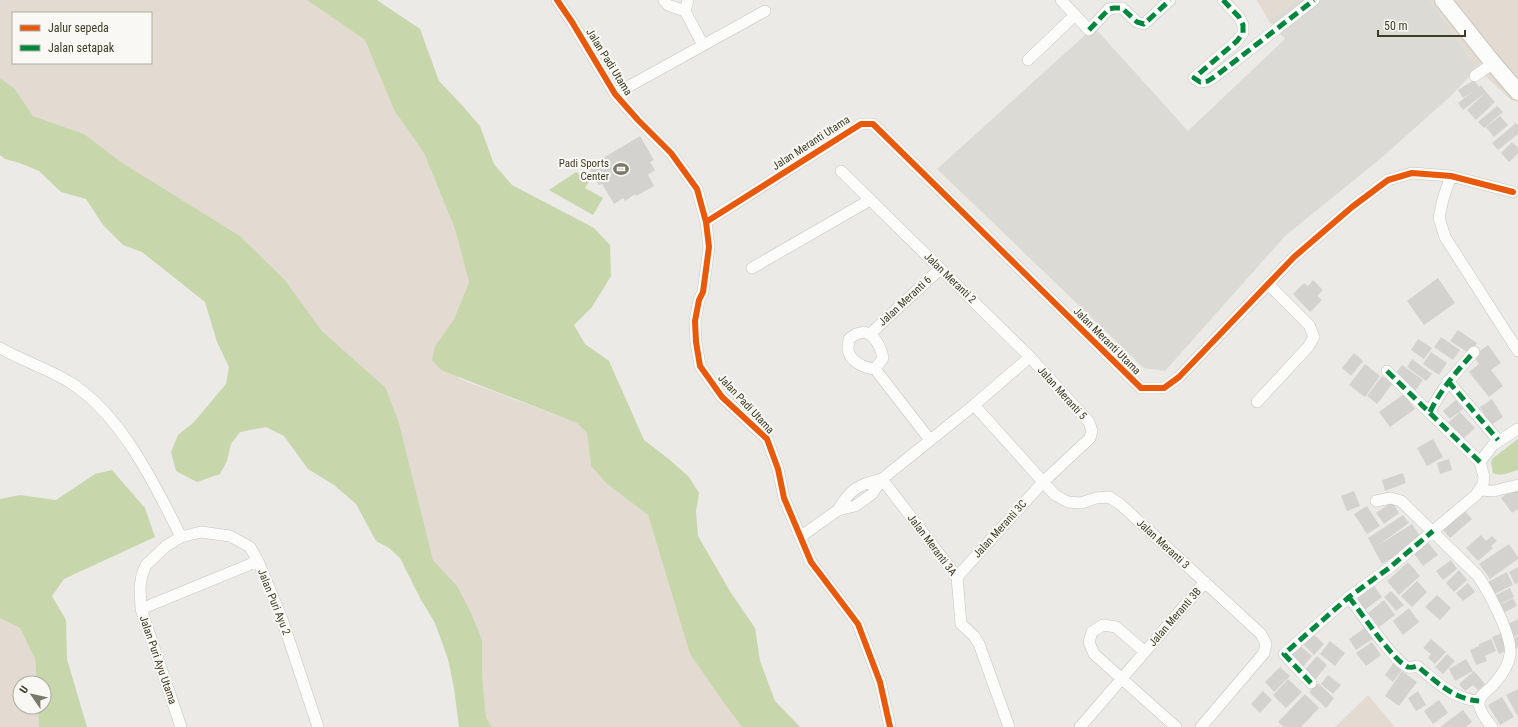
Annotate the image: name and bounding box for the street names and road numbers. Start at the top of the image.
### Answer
street label: Jalan Padi Utama [583,26,635,98]
street label: Jalan Meranti Utama [770,113,852,173]
street label: Jalan Meranti 2 [921,250,979,306]
street label: Jalan Meranti 6 [876,273,934,329]
street label: Jalan Meranti Utama [1071,305,1143,377]
street label: Jalan Meranti 5 [1035,364,1089,422]
street label: Jalan Padi Utama [715,372,777,436]
street label: Jalan Meranti 3C [971,497,1029,561]
street label: Jalan Meranti 3A [905,512,960,579]
street label: Jalan Meranti 3 [1134,516,1192,572]
street label: Jalan Puri Ayu 2 [255,567,293,637]
street label: Jalan Meranti 3B [1146,585,1204,649]
street label: Jalan Puri Ayu Utama [137,614,179,706]

